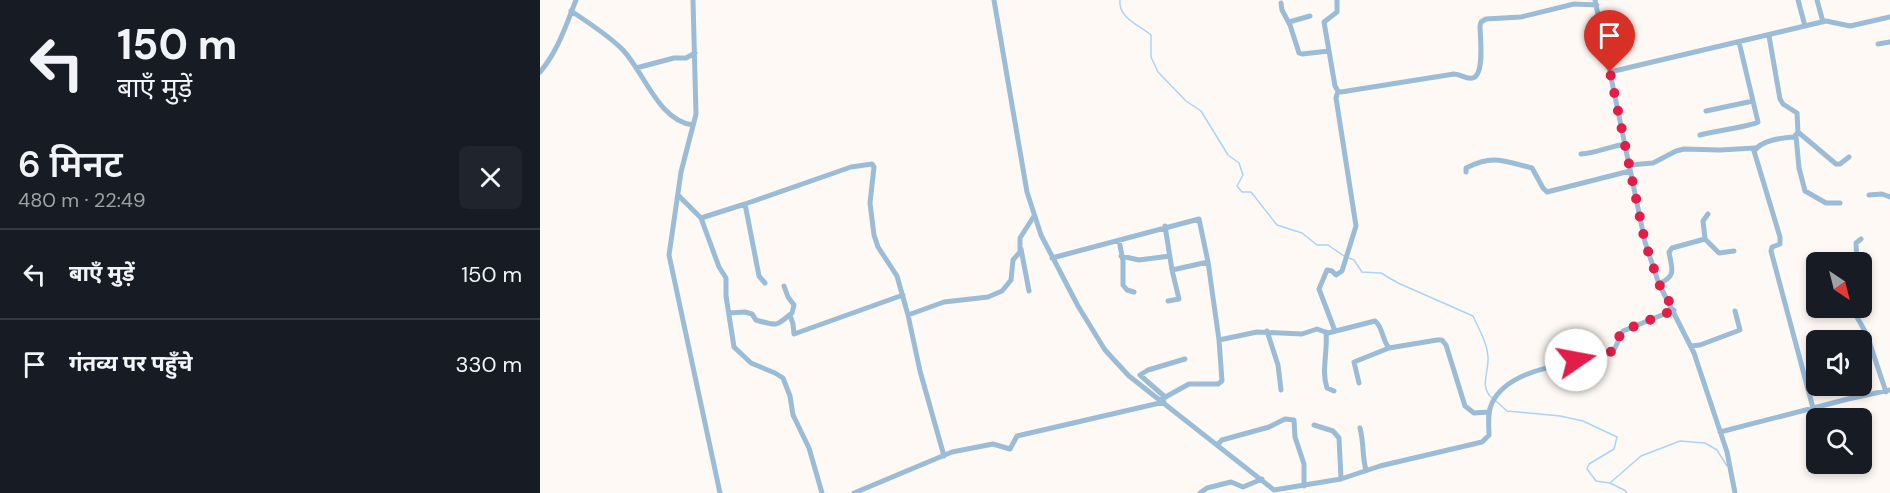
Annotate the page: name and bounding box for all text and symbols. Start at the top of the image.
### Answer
pin [1584,10,1635,72]
text: 150 m [117,17,237,72]
icon: arrive [1593,19,1626,52]
icon: left [18,24,96,102]
text: बाएँ मुड़ें [117,70,192,105]
text: 6 मिनट [18,141,123,188]
button: close [459,146,522,209]
text: 480 m · 22:49 [18,187,146,213]
north arrow [1806,252,1872,318]
map controls [1806,252,1872,474]
icon: left [18,258,51,291]
text: बाएँ मुड़ें [69,259,135,288]
text: 150 m [461,260,522,289]
position arrow [1544,328,1608,392]
button: sound [1806,330,1872,396]
icon: arrive [18,348,51,381]
text: गंतव्य पर पहुँचे [69,349,192,378]
text: 330 m [455,350,522,379]
button: search [1806,408,1872,474]

